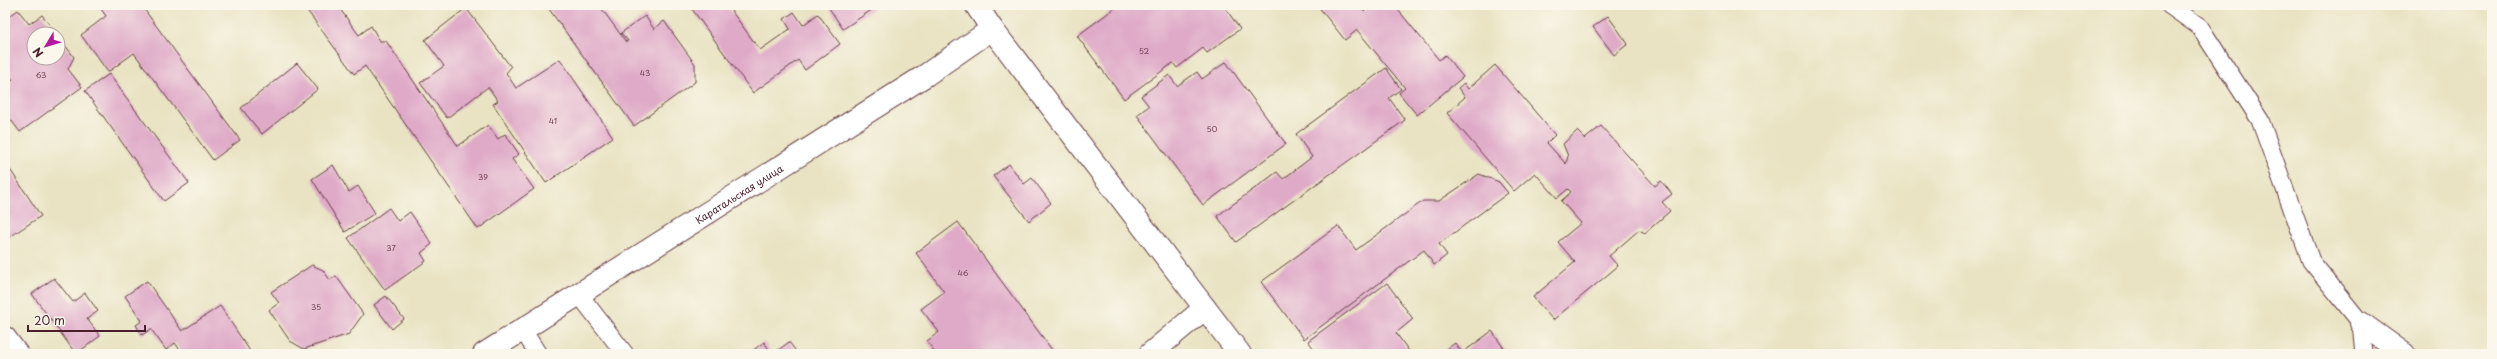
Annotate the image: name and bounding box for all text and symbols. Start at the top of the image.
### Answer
north arrow [26,26,66,66]
text: N [28,44,47,61]
house number: 52 [1139,45,1150,57]
house number: 43 [640,67,650,79]
house number: 63 [36,69,46,81]
house number: 41 [549,115,557,127]
house number: 50 [1207,123,1218,135]
street label: Каратальская улица [692,160,786,227]
house number: 39 [478,171,488,183]
house number: 37 [386,242,396,254]
house number: 46 [958,267,969,279]
house number: 35 [311,301,321,313]
scale bar [28,307,145,333]
text: 20 m [34,311,65,329]

